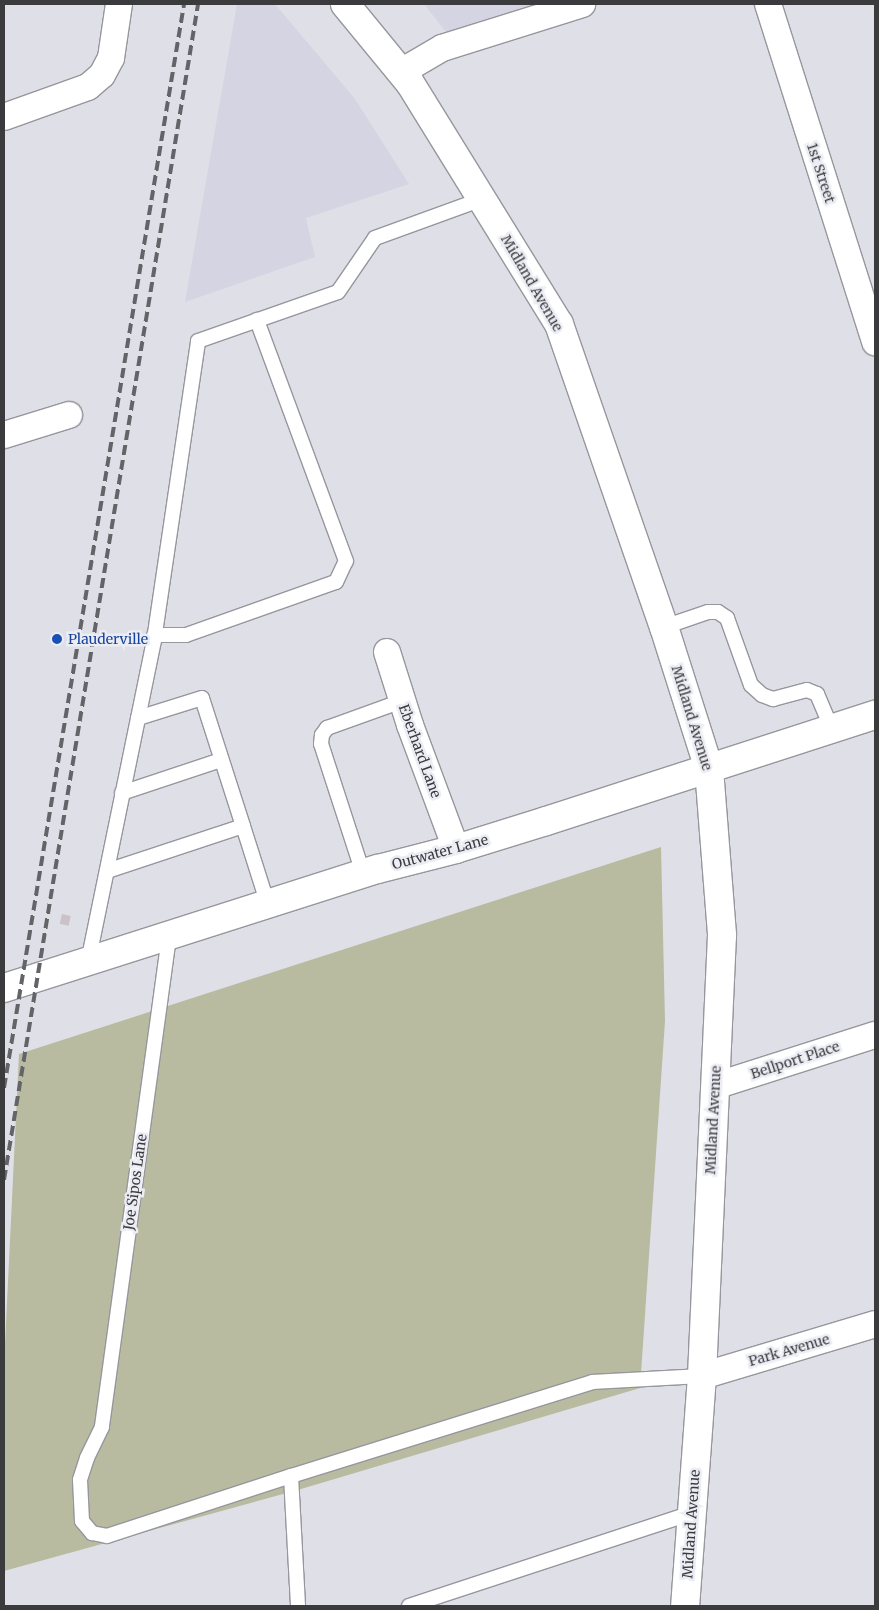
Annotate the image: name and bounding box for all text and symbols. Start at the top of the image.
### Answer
street label: 1st Street [803,141,839,205]
street label: Midland Avenue [498,232,566,334]
place label: Plauderville [68,631,148,647]
marker: Plauderville [50,632,64,646]
street label: Midland Avenue [668,663,716,773]
street label: Eberhard Lane [395,702,445,800]
street label: Outwater Lane [390,831,490,873]
street label: Bellport Place [748,1038,842,1082]
street label: Midland Avenue [702,1065,724,1175]
street label: Joe Sipos Lane [120,1133,150,1231]
street label: Park Avenue [747,1330,831,1370]
street label: Midland Avenue [679,1469,703,1579]

